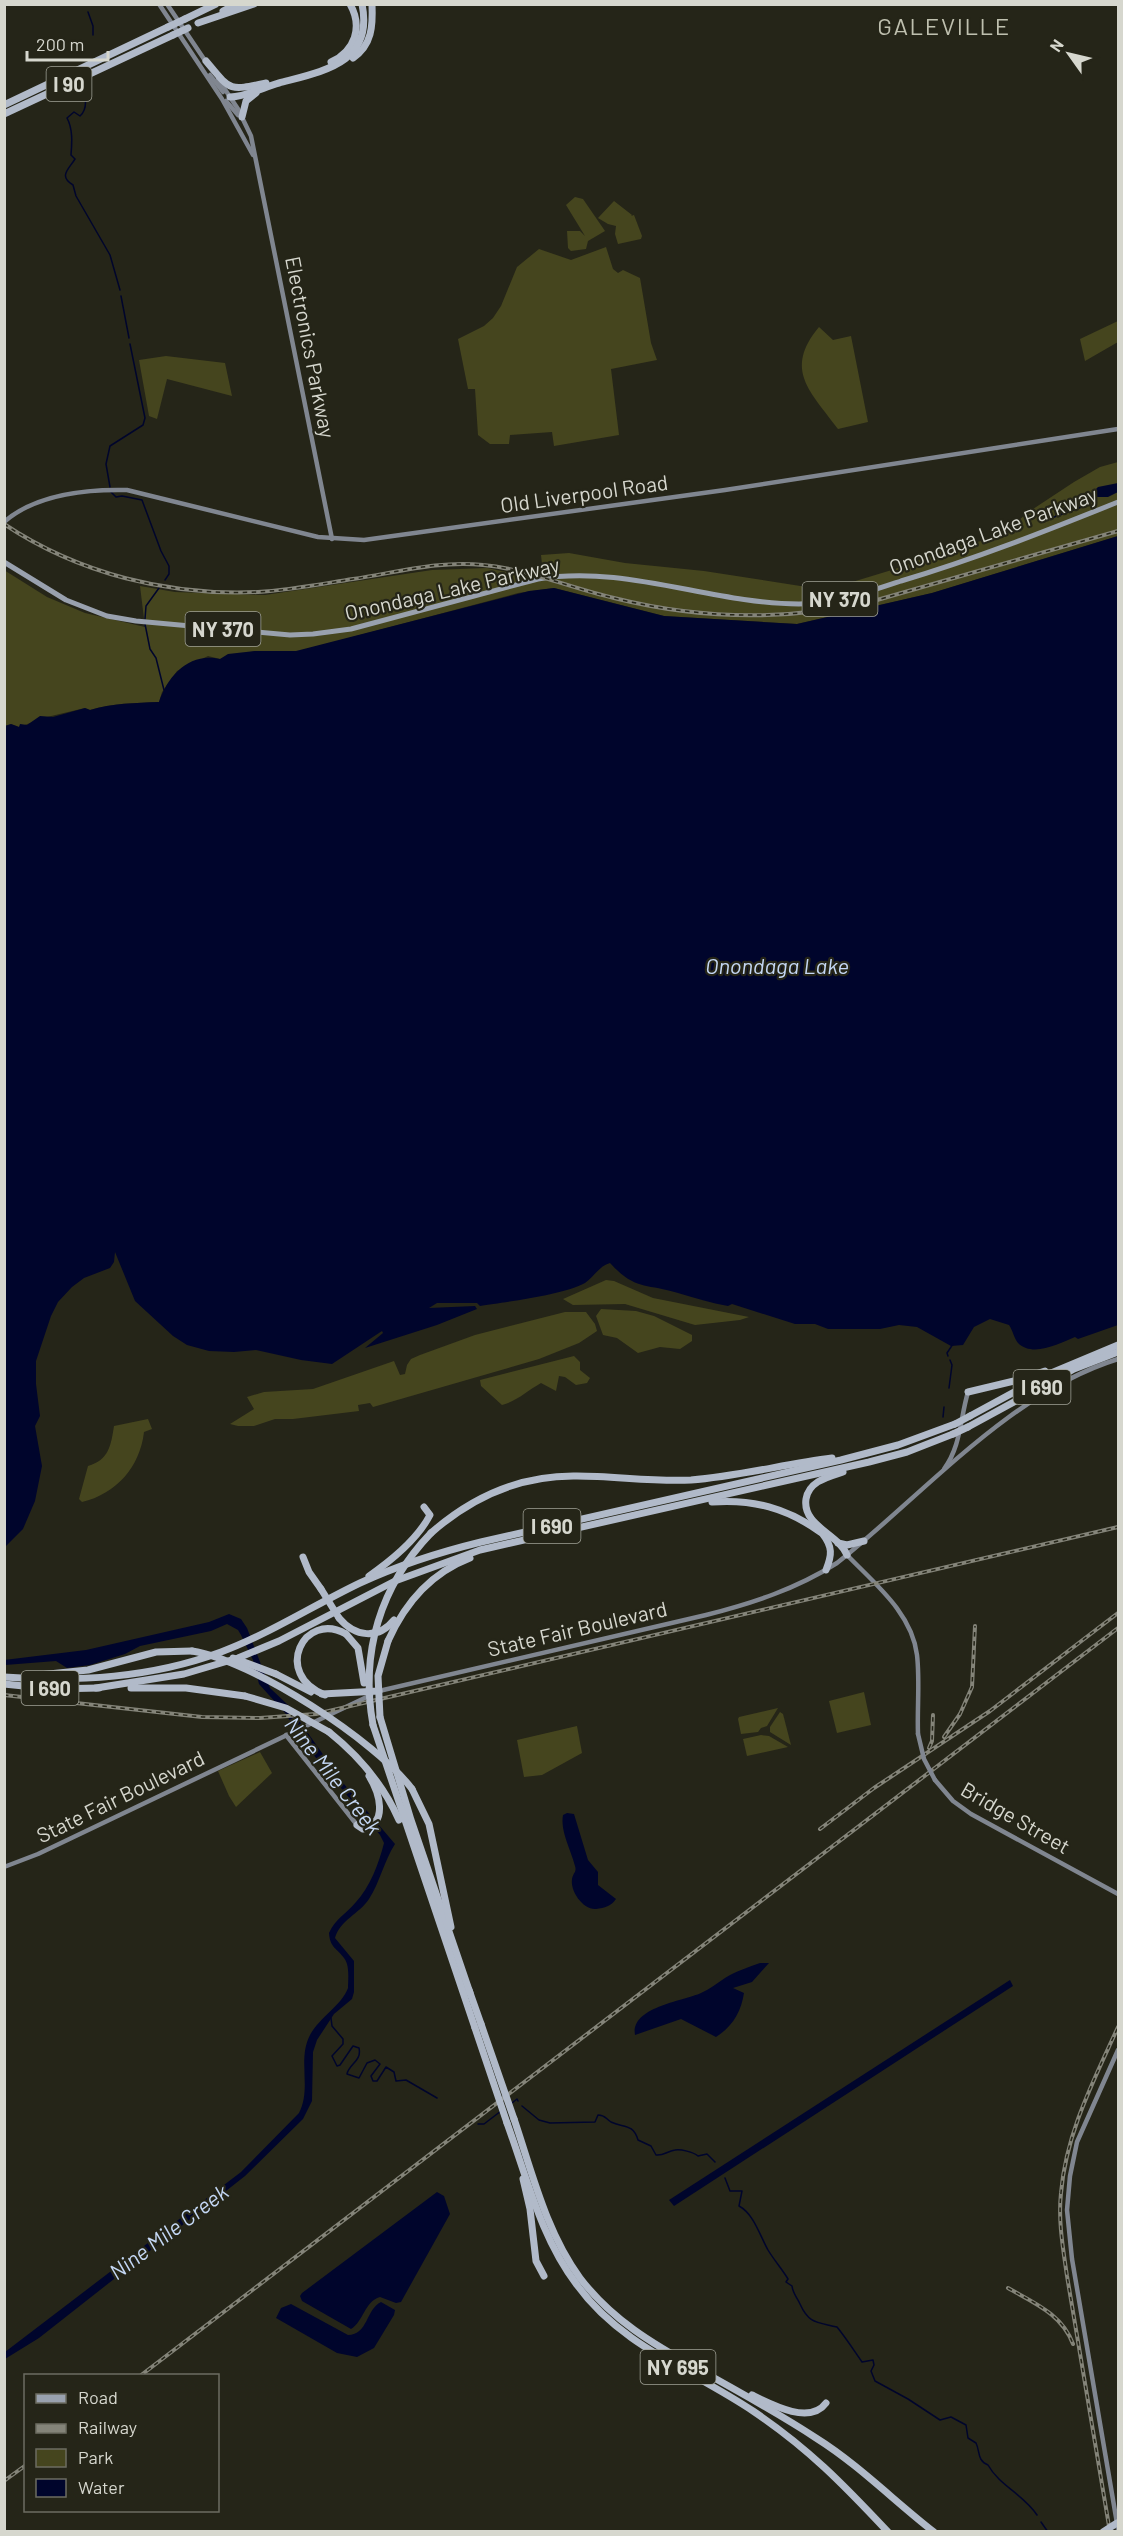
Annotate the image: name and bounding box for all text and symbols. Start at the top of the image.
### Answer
district label: GALEVILLE [877,11,1011,40]
scale bar [27,24,108,62]
north arrow [1039,24,1099,84]
text: 200 m [36,33,84,55]
text: N [1045,36,1067,55]
road number: I 90 [46,67,92,101]
street label: Electronics Parkway [281,254,341,440]
street label: Old Liverpool Road [499,469,669,517]
street label: Onondaga Lake Parkway [885,481,1101,579]
street label: Onondaga Lake Parkway [342,551,562,625]
road number: NY 370 [802,582,878,616]
road number: NY 370 [186,612,260,646]
water label: Onondaga Lake [705,952,849,978]
road number: I 690 [1014,1370,1070,1404]
road number: I 690 [524,1509,580,1543]
street label: State Fair Boulevard [485,1595,669,1661]
road number: I 690 [22,1671,78,1705]
water label: Nine Mile Creek [280,1711,388,1839]
street label: State Fair Boulevard [32,1745,208,1847]
street label: Bridge Street [957,1776,1075,1858]
water label: Nine Mile Creek [103,2178,233,2284]
road number: NY 695 [640,2350,716,2384]
legend [24,2374,219,2512]
text: Road [78,2386,118,2408]
text: Railway [78,2416,137,2438]
text: Park [78,2446,113,2468]
text: Water [78,2476,125,2498]

